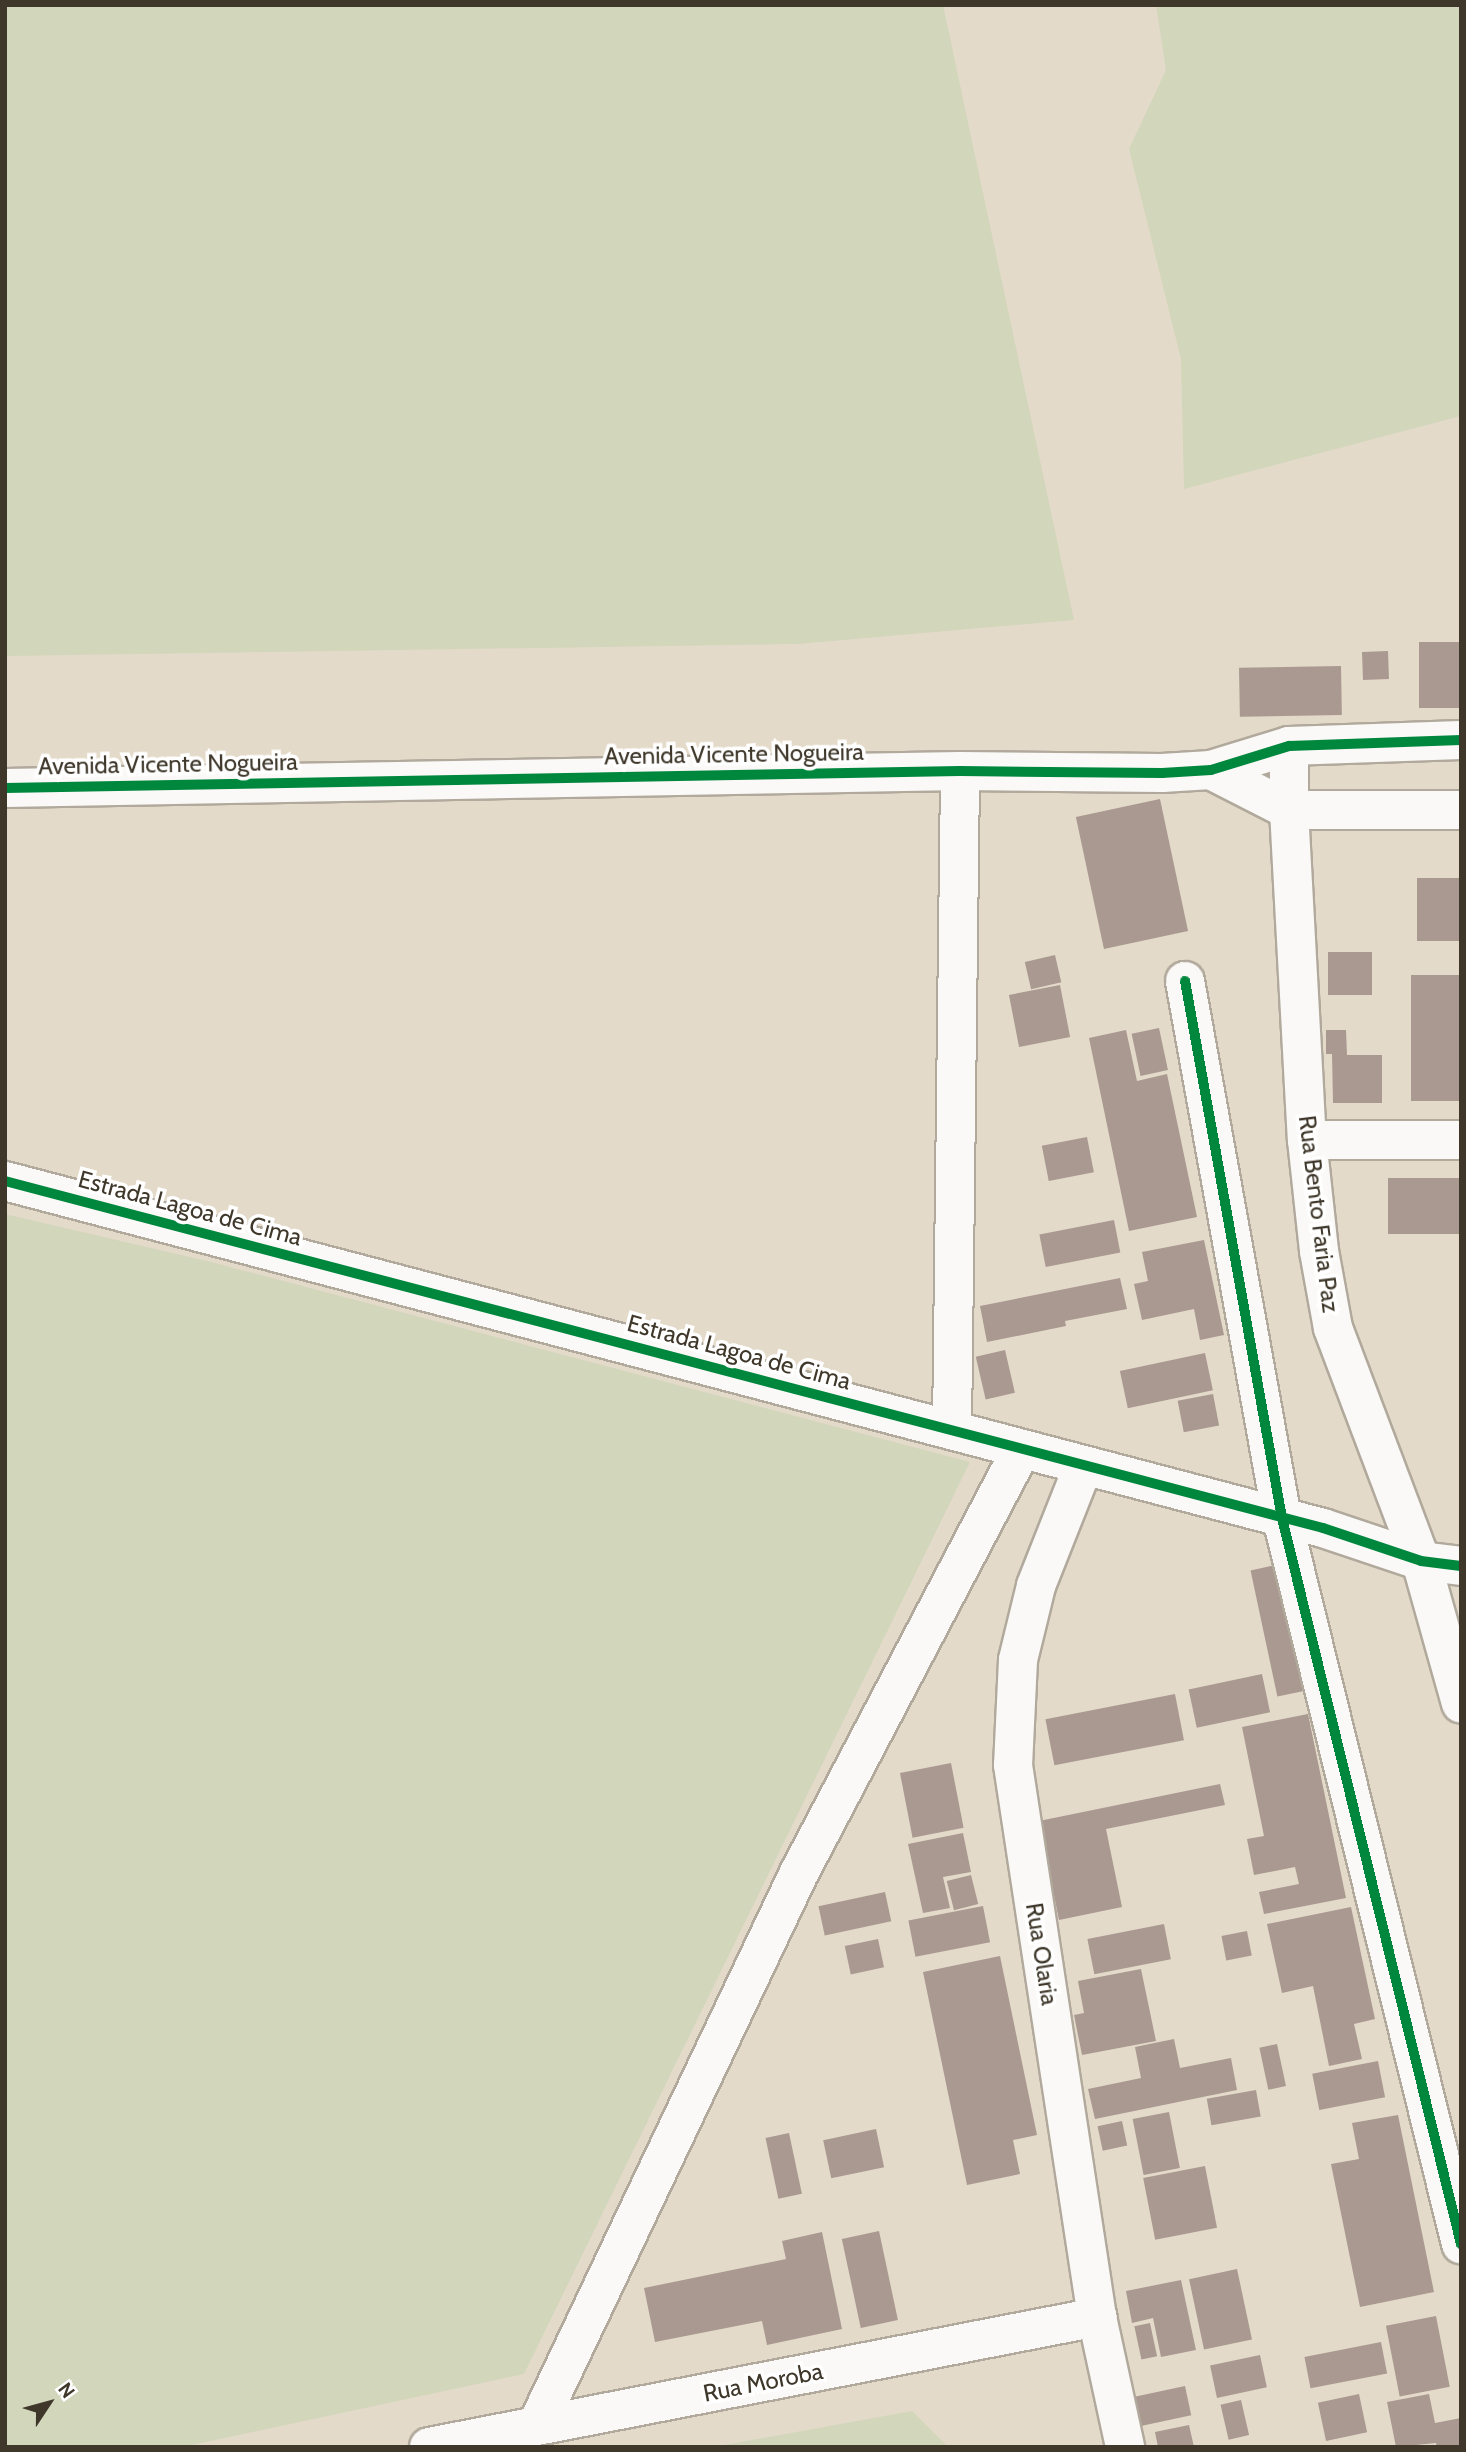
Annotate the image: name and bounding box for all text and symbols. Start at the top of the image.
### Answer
street label: Avenida Vicente Nogueira [604,737,864,771]
street label: Avenida Vicente Nogueira [38,747,298,781]
street label: Rua Bento Faria Paz [1293,1114,1345,1314]
street label: Estrada Lagoa de Cima [75,1164,305,1252]
street label: Estrada Lagoa de Cima [624,1308,854,1396]
street label: Rua Olaria [1020,1901,1064,2007]
street label: Rua Moroba [701,2356,825,2408]
north arrow [14,2368,84,2438]
text: N [53,2378,80,2403]

